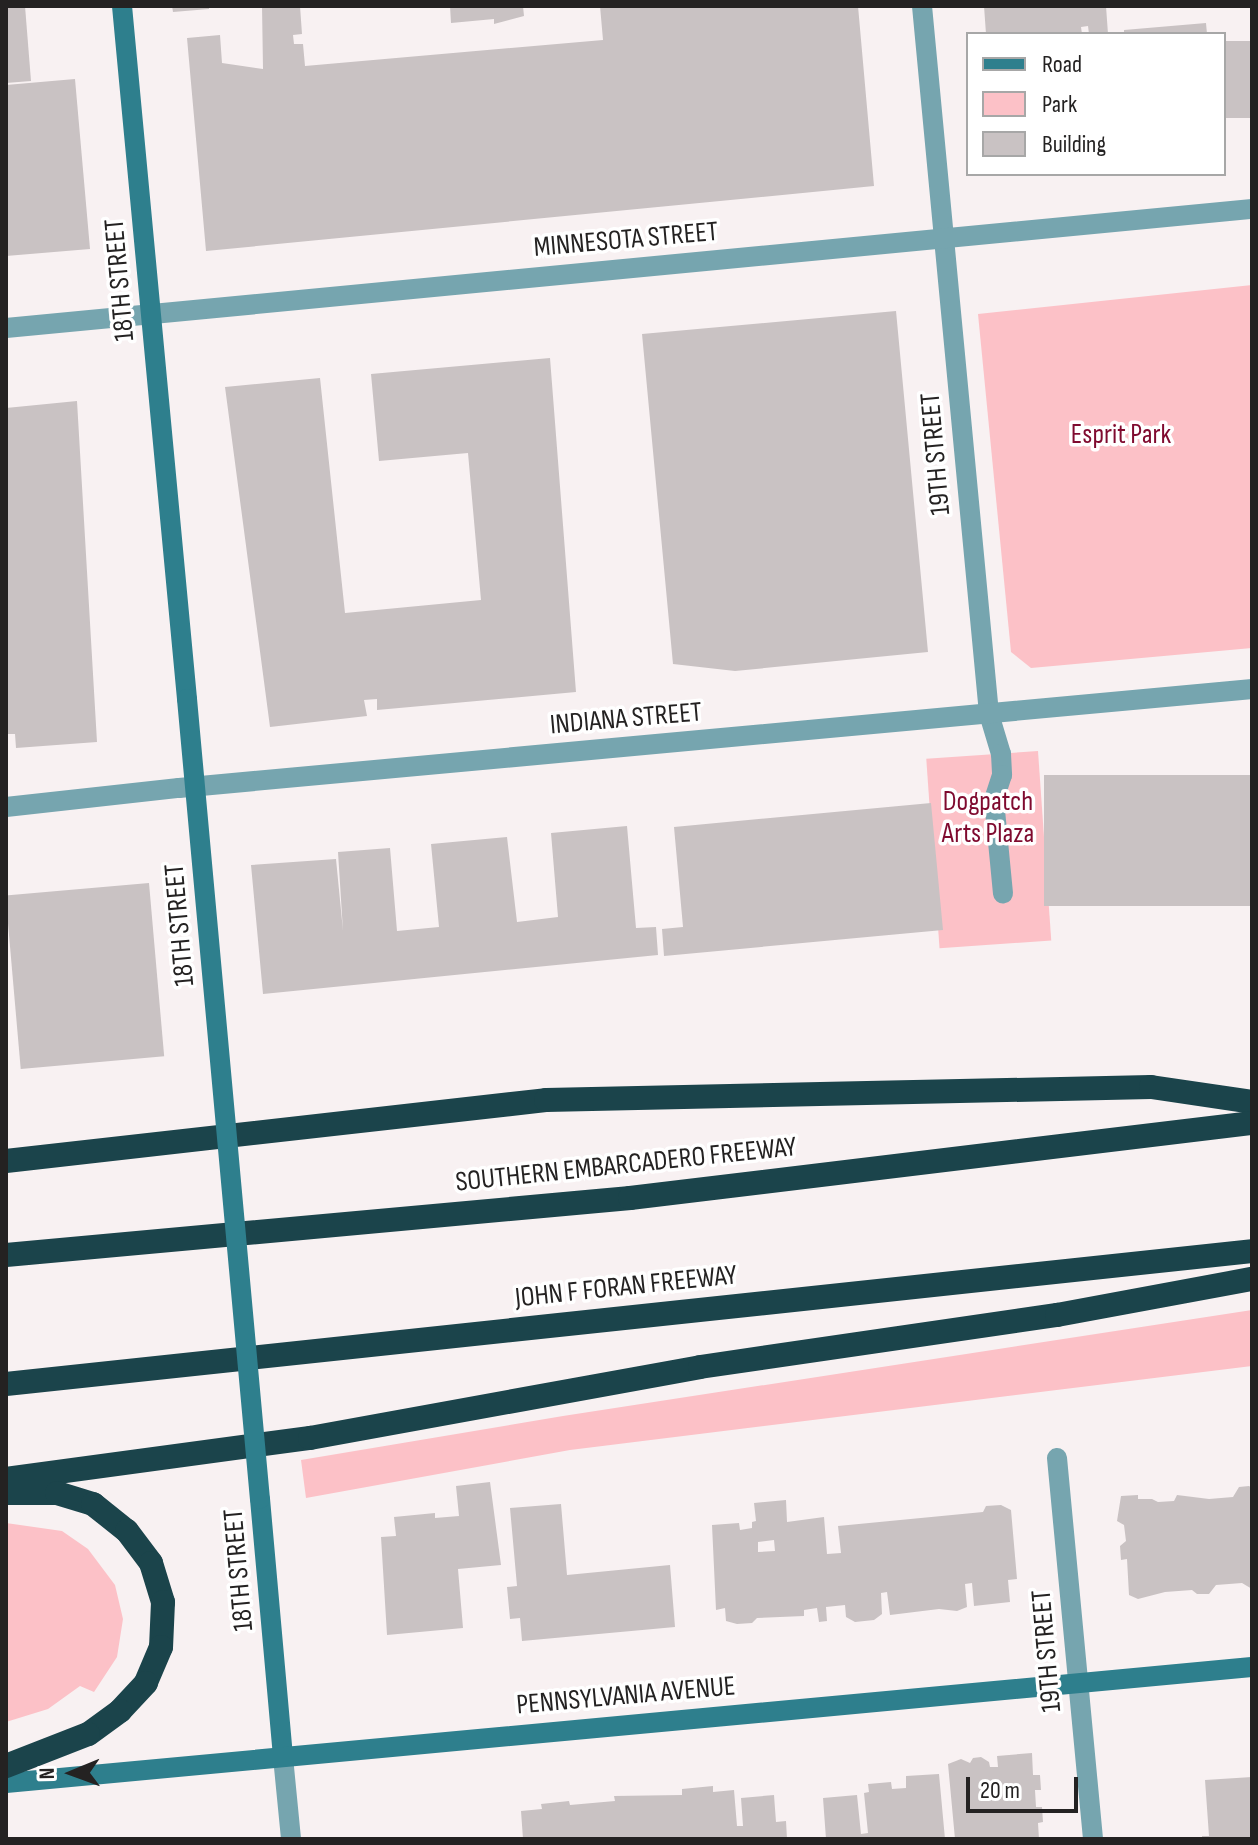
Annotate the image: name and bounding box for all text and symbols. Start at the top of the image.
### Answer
legend [966,32,1226,176]
text: Road [1042,50,1082,79]
text: Park [1042,90,1077,119]
text: Building [1042,130,1106,159]
street label: MINNESOTA STREET [532,215,720,265]
street label: 18TH STREET [98,217,142,343]
street label: 19TH STREET [914,391,958,517]
park label: Esprit Park [1071,418,1171,452]
street label: INDIANA STREET [549,696,703,742]
park label: Dogpatch Arts Plaza [942,785,1034,851]
street label: 18TH STREET [158,862,202,988]
street label: SOUTHERN EMBARCADERO FREEWAY [454,1130,798,1200]
street label: JOHN F FORAN FREEWAY [513,1259,739,1315]
street label: 18TH STREET [217,1507,261,1633]
street label: 19TH STREET [1025,1588,1069,1714]
street label: PENNSYLVANIA AVENUE [515,1670,737,1722]
north arrow [32,1733,112,1813]
scale bar [970,1761,1082,1811]
text: N [34,1767,61,1780]
text: 20 m [980,1776,1020,1805]

